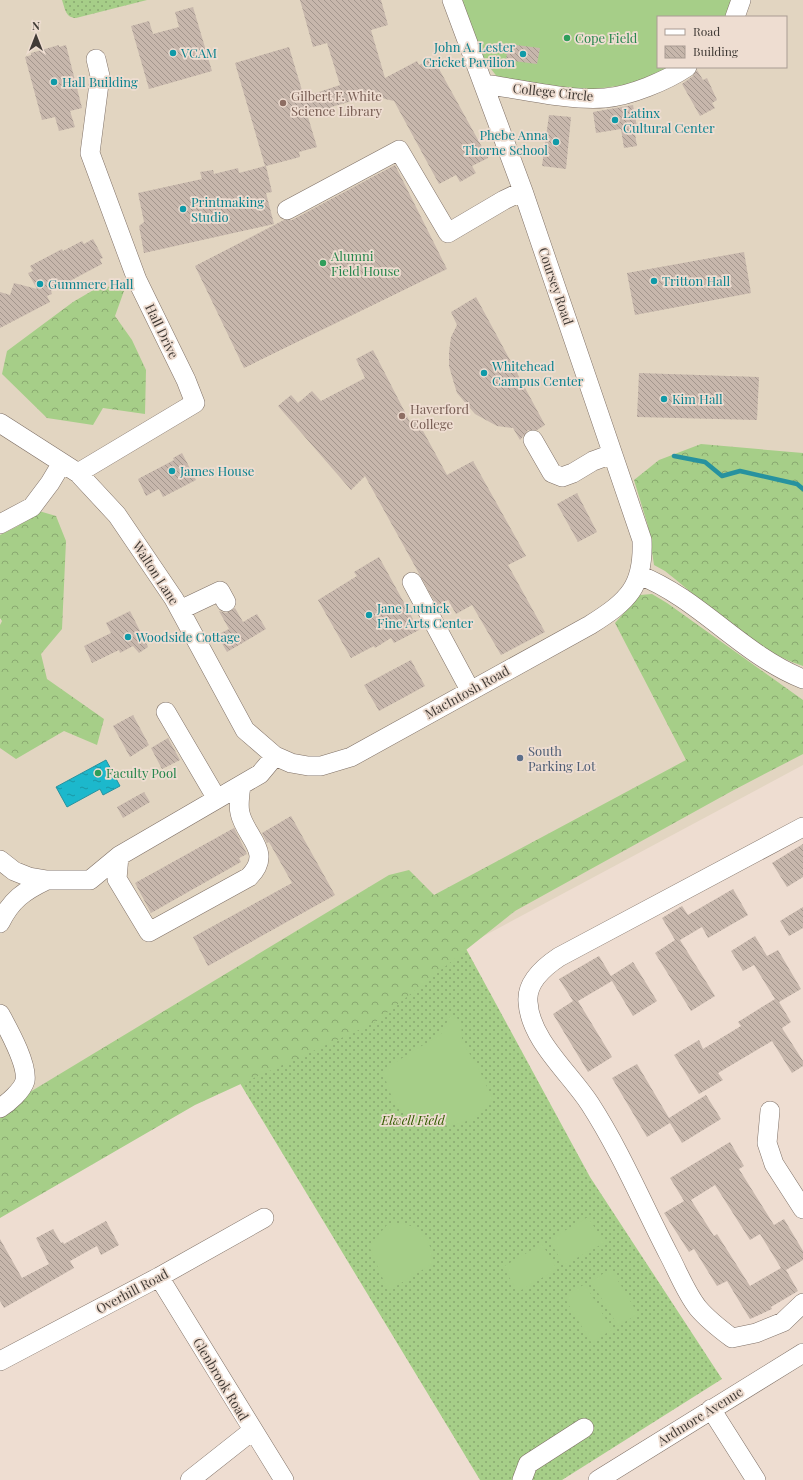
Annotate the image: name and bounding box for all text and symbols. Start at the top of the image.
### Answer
north arrow [16,16,56,56]
legend [657,16,787,68]
text: N [32,18,40,33]
text: Road [693,23,720,39]
place label: Cope Field [575,29,638,46]
marker: Cope Field [562,33,572,43]
place label: John A. Lester Cricket Pavilion [423,38,515,70]
text: Building [693,43,739,59]
place label: VCAM [180,44,217,61]
marker: VCAM [168,48,178,58]
marker: John A. Lester Cricket Pavilion [518,49,528,59]
place label: Hall Building [62,73,138,90]
marker: Hall Building [49,77,59,87]
street label: College Circle [512,79,595,104]
place label: Gilbert F. White Science Library [291,87,382,119]
marker: Gilbert F. White Science Library [278,98,288,108]
place label: Latinx Cultural Center [623,104,715,136]
marker: Latinx Cultural Center [610,115,620,125]
place label: Phebe Anna Thorne School [463,126,549,158]
marker: Phebe Anna Thorne School [551,137,561,147]
place label: Printmaking Studio [191,193,264,225]
marker: Printmaking Studio [178,204,188,214]
street label: Coursey Road [535,245,578,327]
place label: Alumni Field House [330,247,400,279]
marker: Alumni Field House [318,258,328,268]
place label: Tritton Hall [662,272,730,289]
place label: Gummere Hall [48,275,134,292]
marker: Tritton Hall [649,276,659,286]
marker: Gummere Hall [35,279,45,289]
street label: Hall Drive [142,301,183,361]
place label: Whitehead Campus Center [491,357,584,389]
marker: Whitehead Campus Center [479,368,489,378]
place label: Kim Hall [672,390,723,407]
marker: Kim Hall [659,394,669,404]
place label: Haverford College [410,400,469,432]
marker: Haverford College [397,411,407,421]
place label: James House [179,462,255,479]
marker: James House [167,466,177,476]
street label: Walton Lane [129,537,184,608]
place label: Jane Lutnick Fine Arts Center [376,599,473,631]
marker: Jane Lutnick Fine Arts Center [364,610,374,620]
place label: Woodside Cottage [135,628,241,645]
marker: Woodside Cottage [123,632,133,642]
street label: MacIntosh Road [421,661,512,722]
place label: South Parking Lot [528,742,596,774]
marker: South Parking Lot [515,753,525,763]
place label: Faculty Pool [106,764,177,781]
marker: Faculty Pool [93,768,103,778]
park label: Elwell Field [380,1111,446,1128]
street label: Overhill Road [93,1264,171,1317]
street label: Glenbrook Road [190,1334,253,1424]
street label: Ardmore Avenue [653,1382,746,1449]

